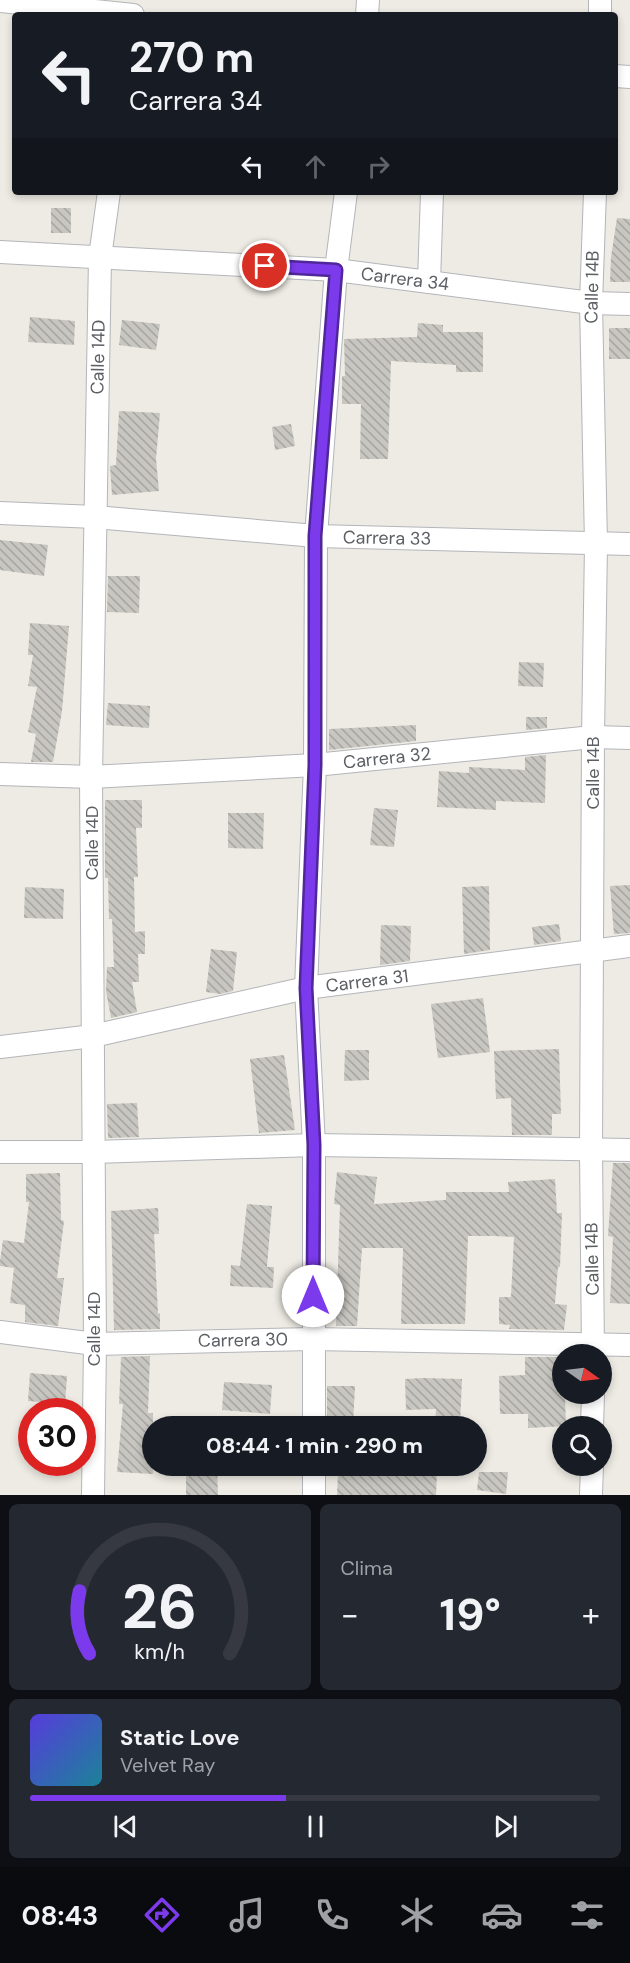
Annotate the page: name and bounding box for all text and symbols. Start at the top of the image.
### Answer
text: 270 m [129,30,254,85]
icon: left [30,36,108,114]
text: Carrera 34 [129,83,262,118]
icon: left [236,150,269,183]
icon: ahead [299,150,332,183]
icon: right [362,150,395,183]
pin [239,240,290,291]
icon: arrive [248,249,281,282]
street label: Calle 14B [579,250,605,324]
street label: Carrera 34 [360,262,451,296]
street label: Calle 14D [85,319,111,395]
street label: Carrera 33 [343,525,431,551]
street label: Calle 14B [581,736,605,810]
street label: Carrera 32 [342,741,432,775]
street label: Calle 14D [80,806,104,880]
street label: Carrera 31 [324,964,410,998]
street label: Calle 14B [579,1222,605,1296]
position arrow [281,1264,345,1328]
street label: Calle 14D [82,1292,106,1366]
street label: Carrera 30 [198,1327,288,1353]
north arrow [552,1344,612,1404]
map controls [552,1344,612,1476]
speed limit sign: 30 [18,1398,96,1476]
button: search [552,1416,612,1476]
text: 08:44 · 1 min · 290 m [206,1431,423,1460]
text: Clima [341,1555,393,1581]
text: 26 [122,1566,198,1647]
text: 19° [440,1585,501,1644]
text: − [341,1593,359,1636]
text: + [582,1593,600,1636]
text: km/h [134,1638,185,1666]
text: Static Love [120,1723,240,1752]
text: Velvet Ray [120,1752,215,1778]
icon: previous [109,1810,142,1843]
icon: pause [299,1810,332,1843]
icon: next [489,1810,522,1843]
icon: directions [141,1894,183,1936]
icon: music [226,1894,268,1936]
icon: phone [311,1894,353,1936]
icon: climate [396,1894,438,1936]
icon: car [481,1894,523,1936]
icon: filters [566,1894,608,1936]
text: 08:43 [22,1898,98,1933]

